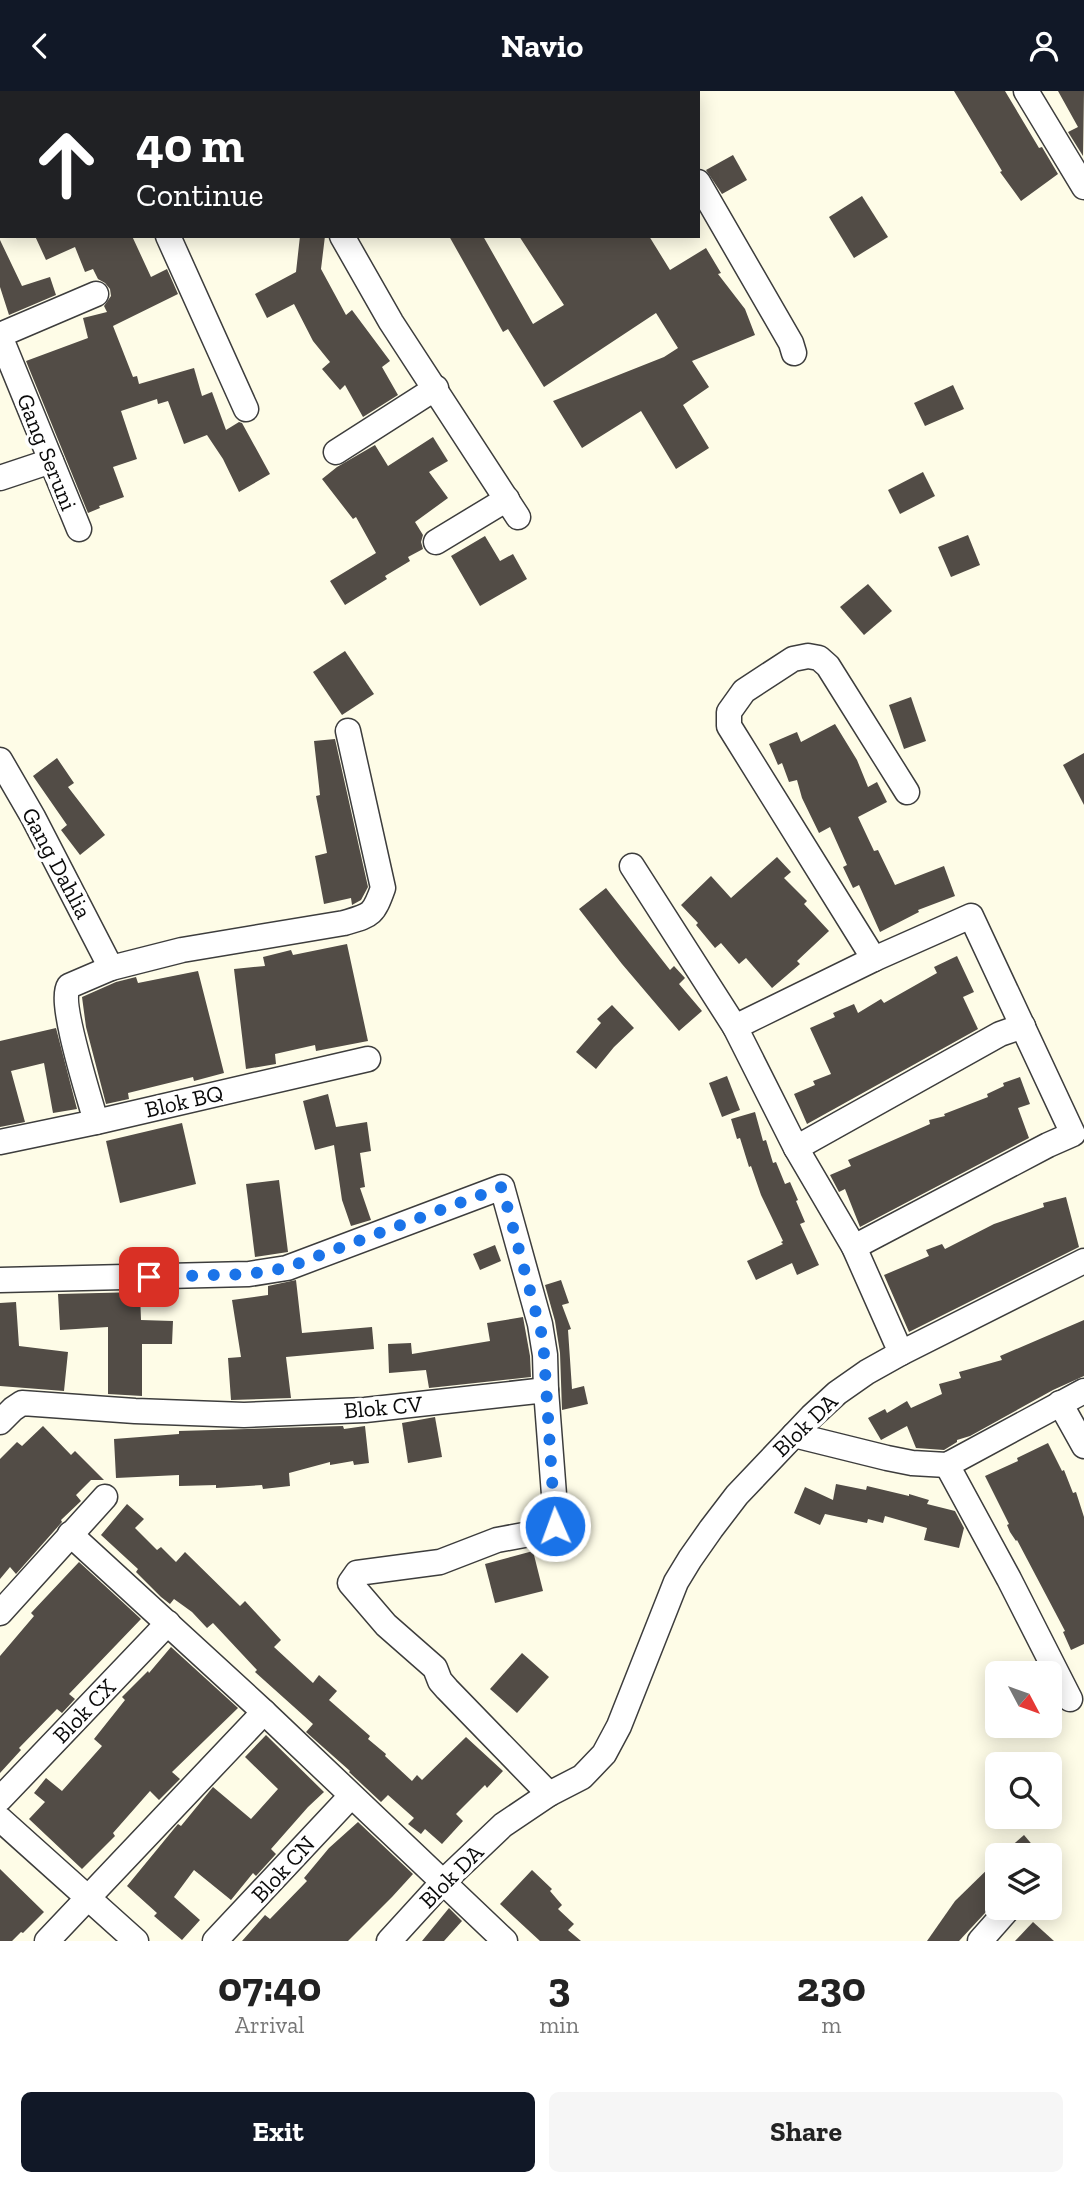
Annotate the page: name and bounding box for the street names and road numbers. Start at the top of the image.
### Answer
street label: Gang Seruni [11,390,83,514]
street label: Gang Dahlia [16,803,98,923]
street label: Blok BQ [142,1078,226,1124]
street label: Blok DA [767,1387,844,1463]
street label: Blok CV [343,1390,423,1424]
street label: Blok CX [47,1673,122,1749]
street label: Blok CN [245,1830,321,1908]
street label: Blok DA [413,1837,490,1914]

